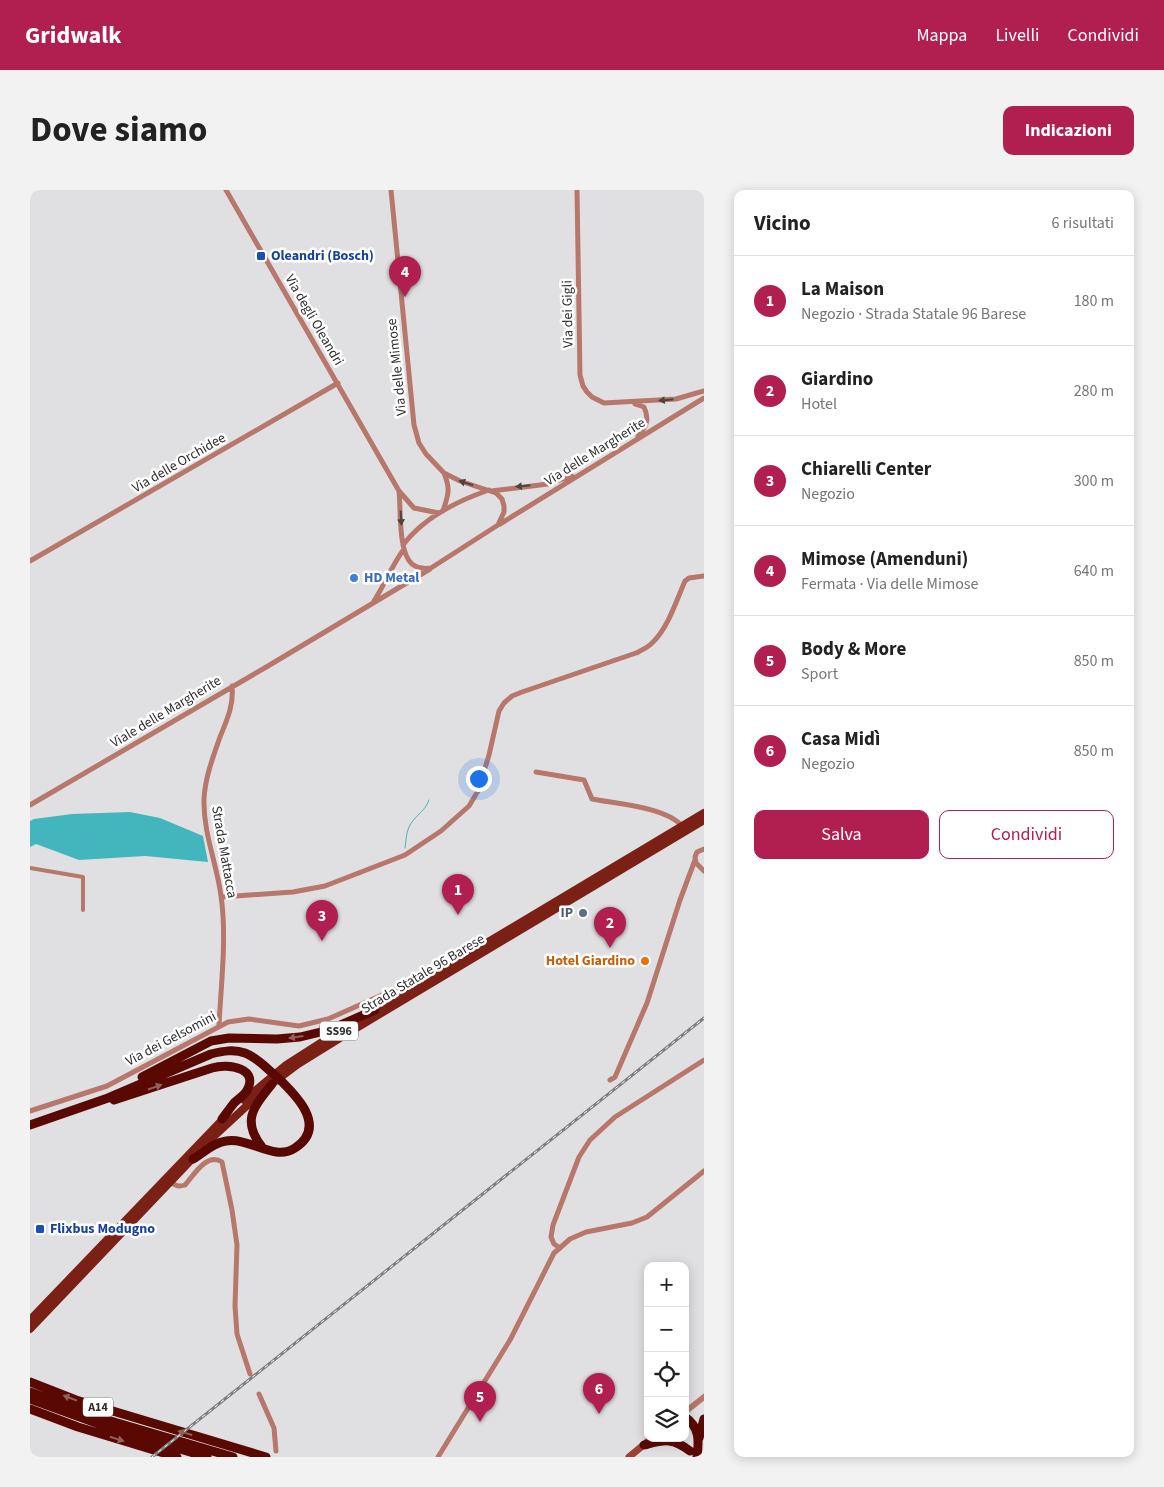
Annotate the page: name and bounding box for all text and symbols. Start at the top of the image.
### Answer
text: Gridwalk [25,18,121,53]
text: Mappa [916,23,967,48]
text: Livelli [995,23,1039,48]
text: Condividi [1067,23,1139,48]
text: Dove siamo [30,105,208,155]
button: Indicazioni [1003,106,1134,155]
text: Vicino [754,208,811,238]
text: 6 risultati [1052,212,1114,234]
place label: Oleandri (Bosch) [271,246,374,266]
marker: Oleandri (Bosch) [255,250,267,262]
pin: 4 [389,256,421,297]
street label: Via degli Oleandri [280,271,348,369]
text: La Maison [801,276,884,303]
street label: Via dei Gigli [557,280,579,348]
text: 1 [766,290,774,312]
text: 180 m [1074,290,1114,312]
text: Negozio · Strada Statale 96 Barese [801,303,1026,325]
street label: Via delle Mimose [382,317,412,417]
text: Giardino [801,366,873,393]
text: 2 [766,380,774,402]
text: 280 m [1074,380,1114,402]
text: Hotel [801,393,837,415]
one-way arrow [658,396,674,404]
street label: Via delle Margherite [541,413,649,491]
street label: Via delle Orchidee [128,428,230,498]
text: Chiarelli Center [801,456,931,483]
text: 3 [766,470,774,492]
text: 300 m [1074,470,1114,492]
one-way arrow [458,478,473,486]
one-way arrow [515,483,531,491]
text: Negozio [801,483,855,505]
one-way arrow [398,511,406,527]
text: Mimose (Amenduni) [801,546,968,573]
text: 4 [766,560,774,582]
text: 640 m [1074,560,1114,582]
place label: HD Metal [364,568,419,588]
marker: HD Metal [348,572,360,584]
text: Fermata · Via delle Mimose [801,573,978,595]
text: Body & More [801,636,906,663]
text: 5 [766,650,774,672]
text: 850 m [1074,650,1114,672]
text: Sport [801,663,838,685]
street label: Viale delle Margherite [107,671,225,753]
text: Casa Midì [801,726,880,753]
text: 6 [766,740,774,762]
text: 850 m [1074,740,1114,762]
text: Negozio [801,753,855,775]
your location [466,766,492,792]
street label: Strada Mattacca [206,804,242,900]
button: Salva [754,810,929,859]
button: Condividi [939,810,1114,859]
pin: 1 [442,874,474,915]
pin: 3 [306,900,338,941]
place label: IP [560,903,573,923]
marker: IP [577,907,589,919]
pin: 2 [594,907,626,948]
street label: Strada Statale 96 Barese [357,929,489,1019]
place label: Hotel Giardino [546,951,635,971]
marker: Hotel Giardino [639,955,651,967]
street label: Via dei Gelsomini [122,1007,220,1071]
road number: SS96 [320,1021,358,1040]
one-way arrow [288,1033,304,1041]
one-way arrow [148,1083,163,1091]
place label: Flixbus Modugno [50,1219,155,1239]
marker: Flixbus Modugno [34,1223,46,1235]
map controls [644,1262,689,1442]
button: + [644,1262,689,1307]
button: − [644,1307,689,1352]
button: locate [644,1352,689,1397]
pin: 6 [583,1373,615,1414]
pin: 5 [464,1381,496,1422]
one-way arrow [63,1393,77,1401]
button: layers [644,1397,689,1442]
road number: A14 [83,1398,113,1416]
one-way arrow [177,1429,192,1437]
one-way arrow [109,1435,124,1443]

